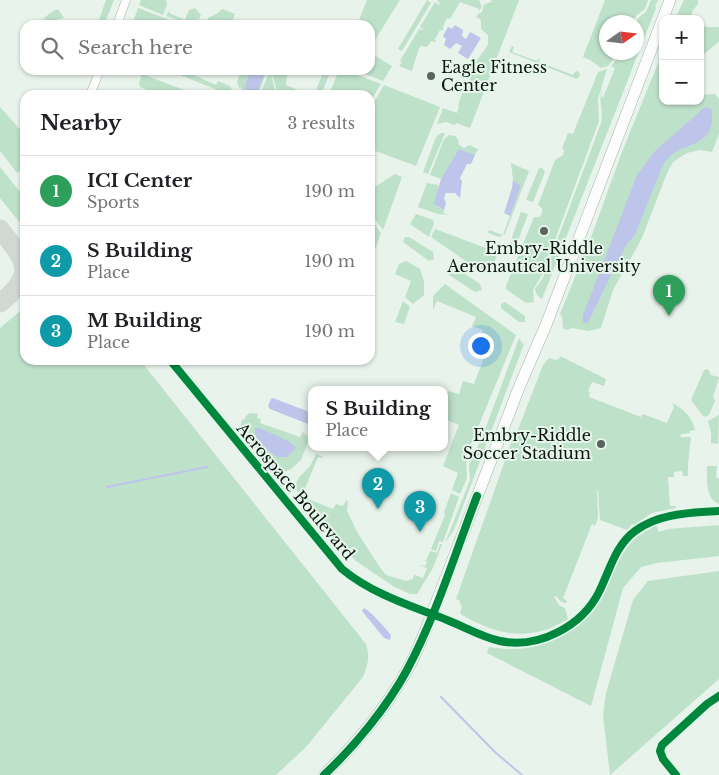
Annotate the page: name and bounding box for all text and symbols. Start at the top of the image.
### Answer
north arrow [599,15,644,60]
map controls [659,15,704,105]
button: + [659,15,704,60]
search box [20,20,375,75]
icon: search [38,34,66,62]
text: Search here [78,36,193,59]
place label: Eagle Fitness Center [441,57,547,95]
button: − [659,60,704,105]
marker: Eagle Fitness Center [425,70,437,82]
text: Nearby [40,110,121,136]
text: 3 results [287,113,355,133]
text: ICI Center [87,169,192,192]
text: 1 [53,181,59,201]
text: 190 m [304,181,355,201]
text: Sports [87,192,140,212]
marker: Embry-Riddle Aeronautical University [538,225,550,237]
place label: Embry-Riddle Aeronautical University [446,238,641,276]
text: S Building [87,239,192,262]
text: 2 [51,251,61,271]
text: 190 m [304,251,355,271]
text: Place [87,262,130,282]
pin: 1 [653,275,685,316]
text: M Building [87,309,201,332]
text: 3 [51,321,61,341]
text: 190 m [304,321,355,341]
text: Place [87,332,130,352]
your location [468,333,494,359]
popup [308,386,448,451]
text: S Building [325,397,431,420]
street label: Aerospace Boulevard [232,418,359,564]
text: Place [325,420,368,440]
place label: Embry-Riddle Soccer Stadium [463,425,591,463]
marker: Embry-Riddle Soccer Stadium [595,438,607,450]
pin: 2 [362,468,394,509]
pin: 3 [404,491,436,532]

